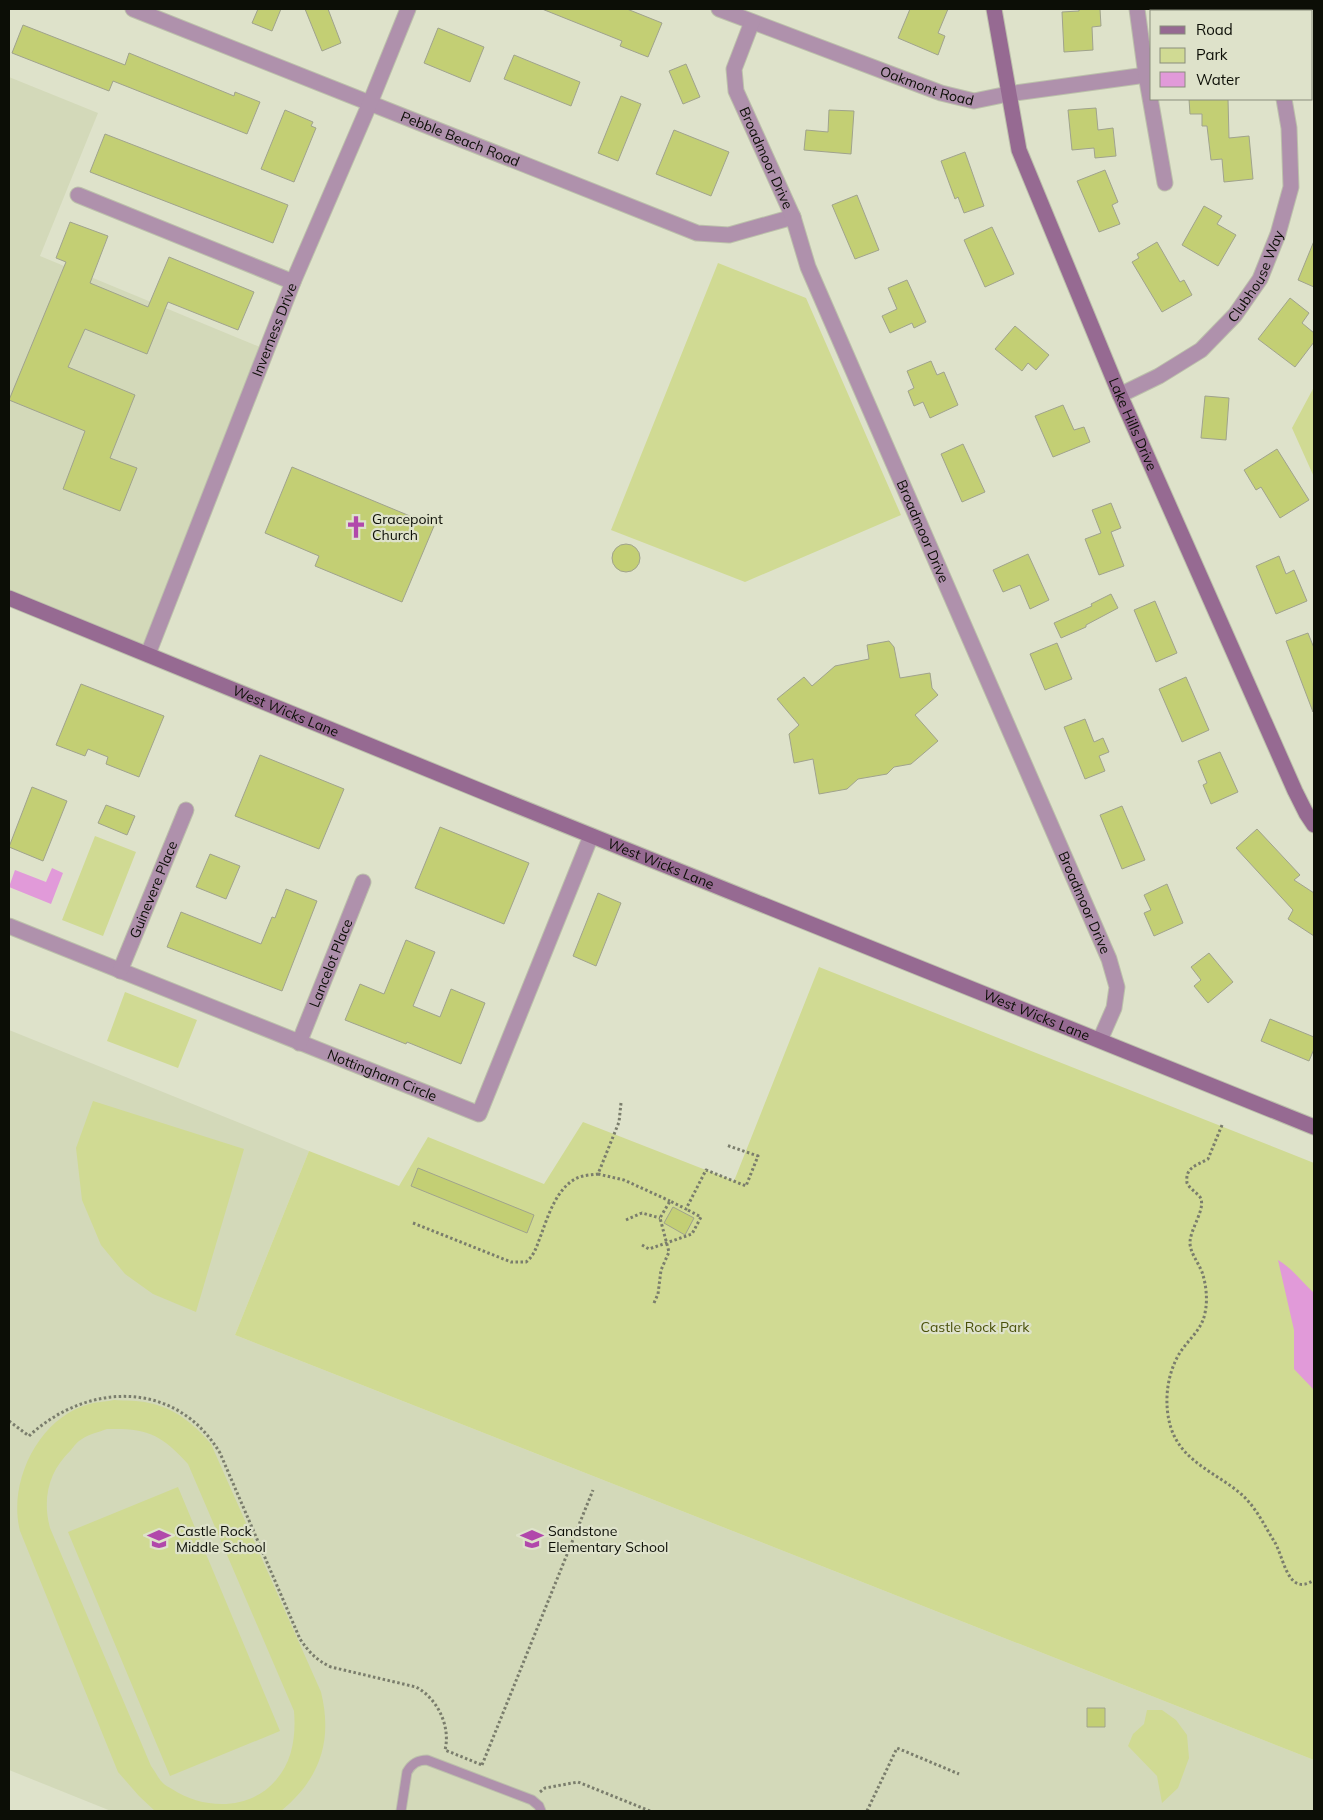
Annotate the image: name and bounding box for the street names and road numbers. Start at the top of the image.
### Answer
street label: Oakmont Road [878,62,976,110]
street label: Broadmoor Drive [735,104,797,212]
street label: Pebble Beach Road [398,107,522,171]
street label: Clubhouse Way [1224,227,1288,326]
street label: Inverness Drive [248,280,301,379]
street label: Lake Hills Drive [1105,375,1161,473]
street label: Broadmoor Drive [893,477,953,585]
street label: West Wicks Lane [230,681,342,741]
street label: West Wicks Lane [605,834,717,893]
street label: Guinevere Place [125,838,181,941]
street label: Broadmoor Drive [1054,848,1115,957]
street label: Lancelot Place [305,916,356,1010]
street label: West Wicks Lane [981,986,1092,1045]
street label: Nottingham Circle [325,1045,440,1105]

